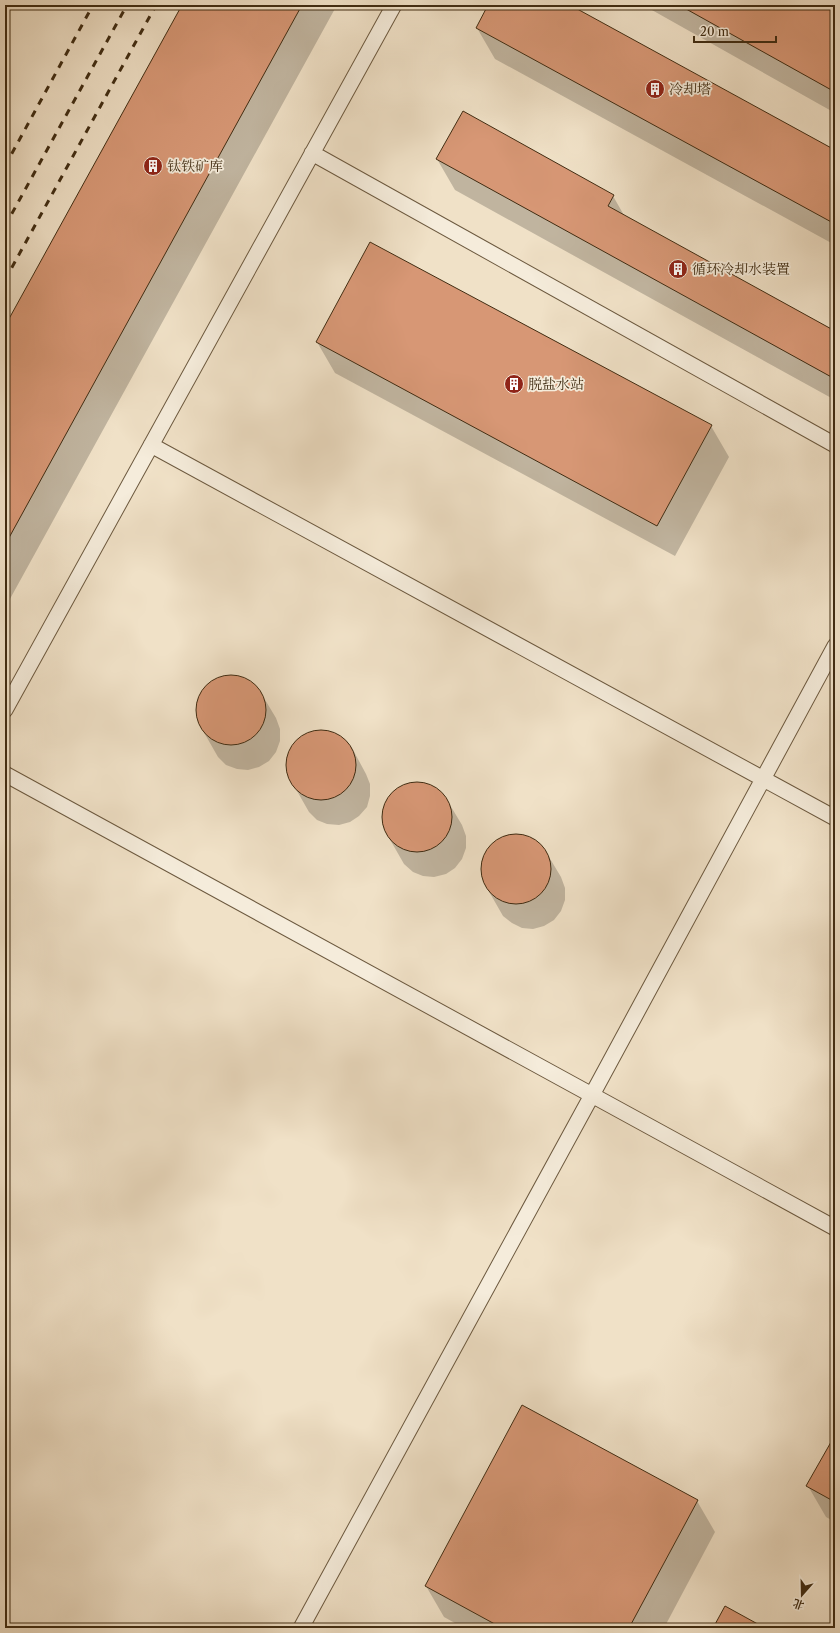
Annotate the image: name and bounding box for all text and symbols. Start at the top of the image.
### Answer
scale bar [694,18,776,44]
text: 20 m [700,24,729,39]
building icon: 冷却塔 [644,78,666,100]
place label: 冷却塔 [669,80,711,98]
building icon: 钛铁矿库 [142,155,164,177]
place label: 钛铁矿库 [167,157,223,175]
building icon: 循环冷却水装置 [667,258,689,280]
place label: 循环冷却水装置 [692,260,790,278]
building icon: 脱盐水站 [503,373,525,395]
place label: 脱盐水站 [528,375,584,393]
north arrow [782,1575,822,1615]
text: 北 [791,1596,806,1613]

